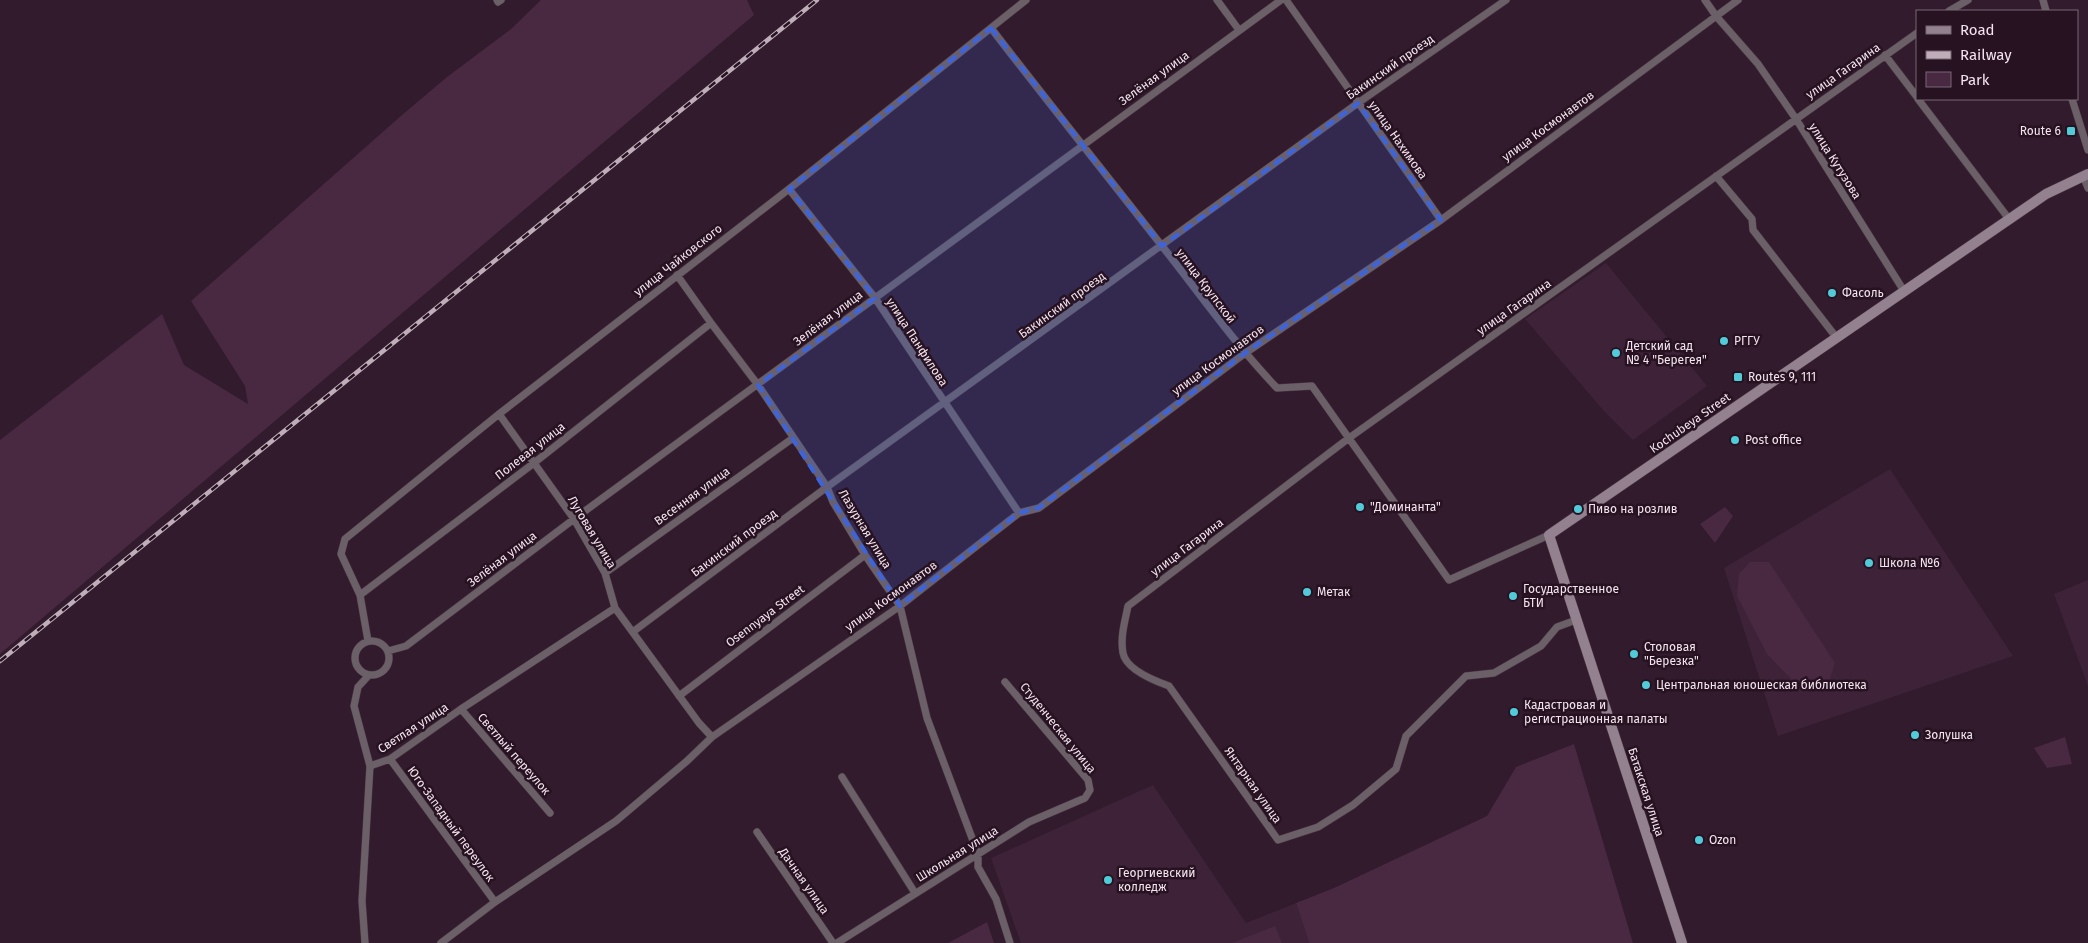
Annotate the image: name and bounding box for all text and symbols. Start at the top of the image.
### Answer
legend [1916,10,2078,100]
text: Road [1960,21,1995,39]
street label: Бакинский проезд [1344,31,1437,102]
street label: улица Гагарина [1803,40,1883,102]
text: Railway [1960,46,2012,64]
street label: Зелёная улица [1116,48,1192,108]
text: Park [1960,71,1990,89]
street label: улица Космонавтов [1499,88,1597,164]
street label: улица Нахимова [1366,98,1430,182]
street label: улица Кутузова [1806,120,1864,202]
place label: Route 6 [2020,124,2061,138]
marker: Route 6 [2065,125,2077,137]
street label: улица Чайковского [631,221,725,299]
street label: улица Крупской [1173,246,1239,326]
street label: Бакинский проезд [1016,269,1108,341]
street label: улица Гагарина [1474,276,1554,338]
place label: Фасоль [1842,286,1884,300]
street label: Зелёная улица [791,287,865,349]
marker: Фасоль [1826,287,1838,299]
street label: улица Панфилова [883,295,951,389]
street label: улица Космонавтов [1169,322,1267,398]
place label: РГГУ [1734,334,1760,348]
marker: РГГУ [1718,335,1730,347]
place label: Детский сад № 4 "Берегея" [1625,339,1707,367]
marker: Детский сад № 4 "Берегея" [1610,347,1622,359]
place label: Routes 9, 111 [1748,370,1816,384]
marker: Routes 9, 111 [1732,371,1744,383]
street label: Kochubeya Street [1647,390,1734,456]
street label: Полевая улица [492,419,568,483]
place label: Post office [1745,433,1802,447]
marker: Post office [1729,434,1741,446]
street label: Весенняя улица [651,464,733,528]
street label: Лазурная улица [836,487,894,571]
street label: Луговая улица [565,493,619,571]
place label: "Доминанта" [1370,500,1441,514]
marker: "Доминанта" [1354,501,1366,513]
place label: Пиво на розлив [1588,502,1678,516]
marker: Пиво на розлив [1572,503,1584,515]
street label: Бакинский проезд [688,506,780,580]
street label: улица Гагарина [1148,515,1226,579]
street label: Зелёная улица [465,528,539,590]
place label: Школа №6 [1879,556,1940,570]
marker: Школа №6 [1863,557,1875,569]
street label: улица Космонавтов [842,558,940,634]
street label: Osennyaya Street [723,582,807,650]
place label: Государственное БТИ [1523,582,1619,610]
place label: Метак [1317,585,1351,599]
marker: Метак [1301,586,1313,598]
marker: Государственное БТИ [1507,590,1519,602]
place label: Столовая "Березка" [1644,640,1699,668]
marker: Столовая "Березка" [1628,648,1640,660]
place label: Центральная юношеская библиотека [1656,678,1867,692]
marker: Центральная юношеская библиотека [1640,679,1652,691]
street label: Студенческая улица [1017,680,1099,776]
place label: Кадастровая и регистрационная палаты [1524,698,1668,726]
street label: Светлая улица [375,700,451,756]
marker: Кадастровая и регистрационная палаты [1508,706,1520,718]
street label: Светлый переулок [475,710,554,798]
place label: Золушка [1925,728,1973,742]
marker: Золушка [1909,729,1921,741]
street label: Янтарная улица [1221,744,1285,826]
street label: Батакская улица [1625,746,1667,838]
street label: Юго-Западный переулок [404,764,498,885]
street label: Школьная улица [913,823,1001,885]
place label: Ozon [1709,833,1736,847]
marker: Ozon [1693,834,1705,846]
street label: Дачная улица [776,844,832,917]
place label: Георгиевский колледж [1118,866,1196,894]
marker: Георгиевский колледж [1102,874,1114,886]

